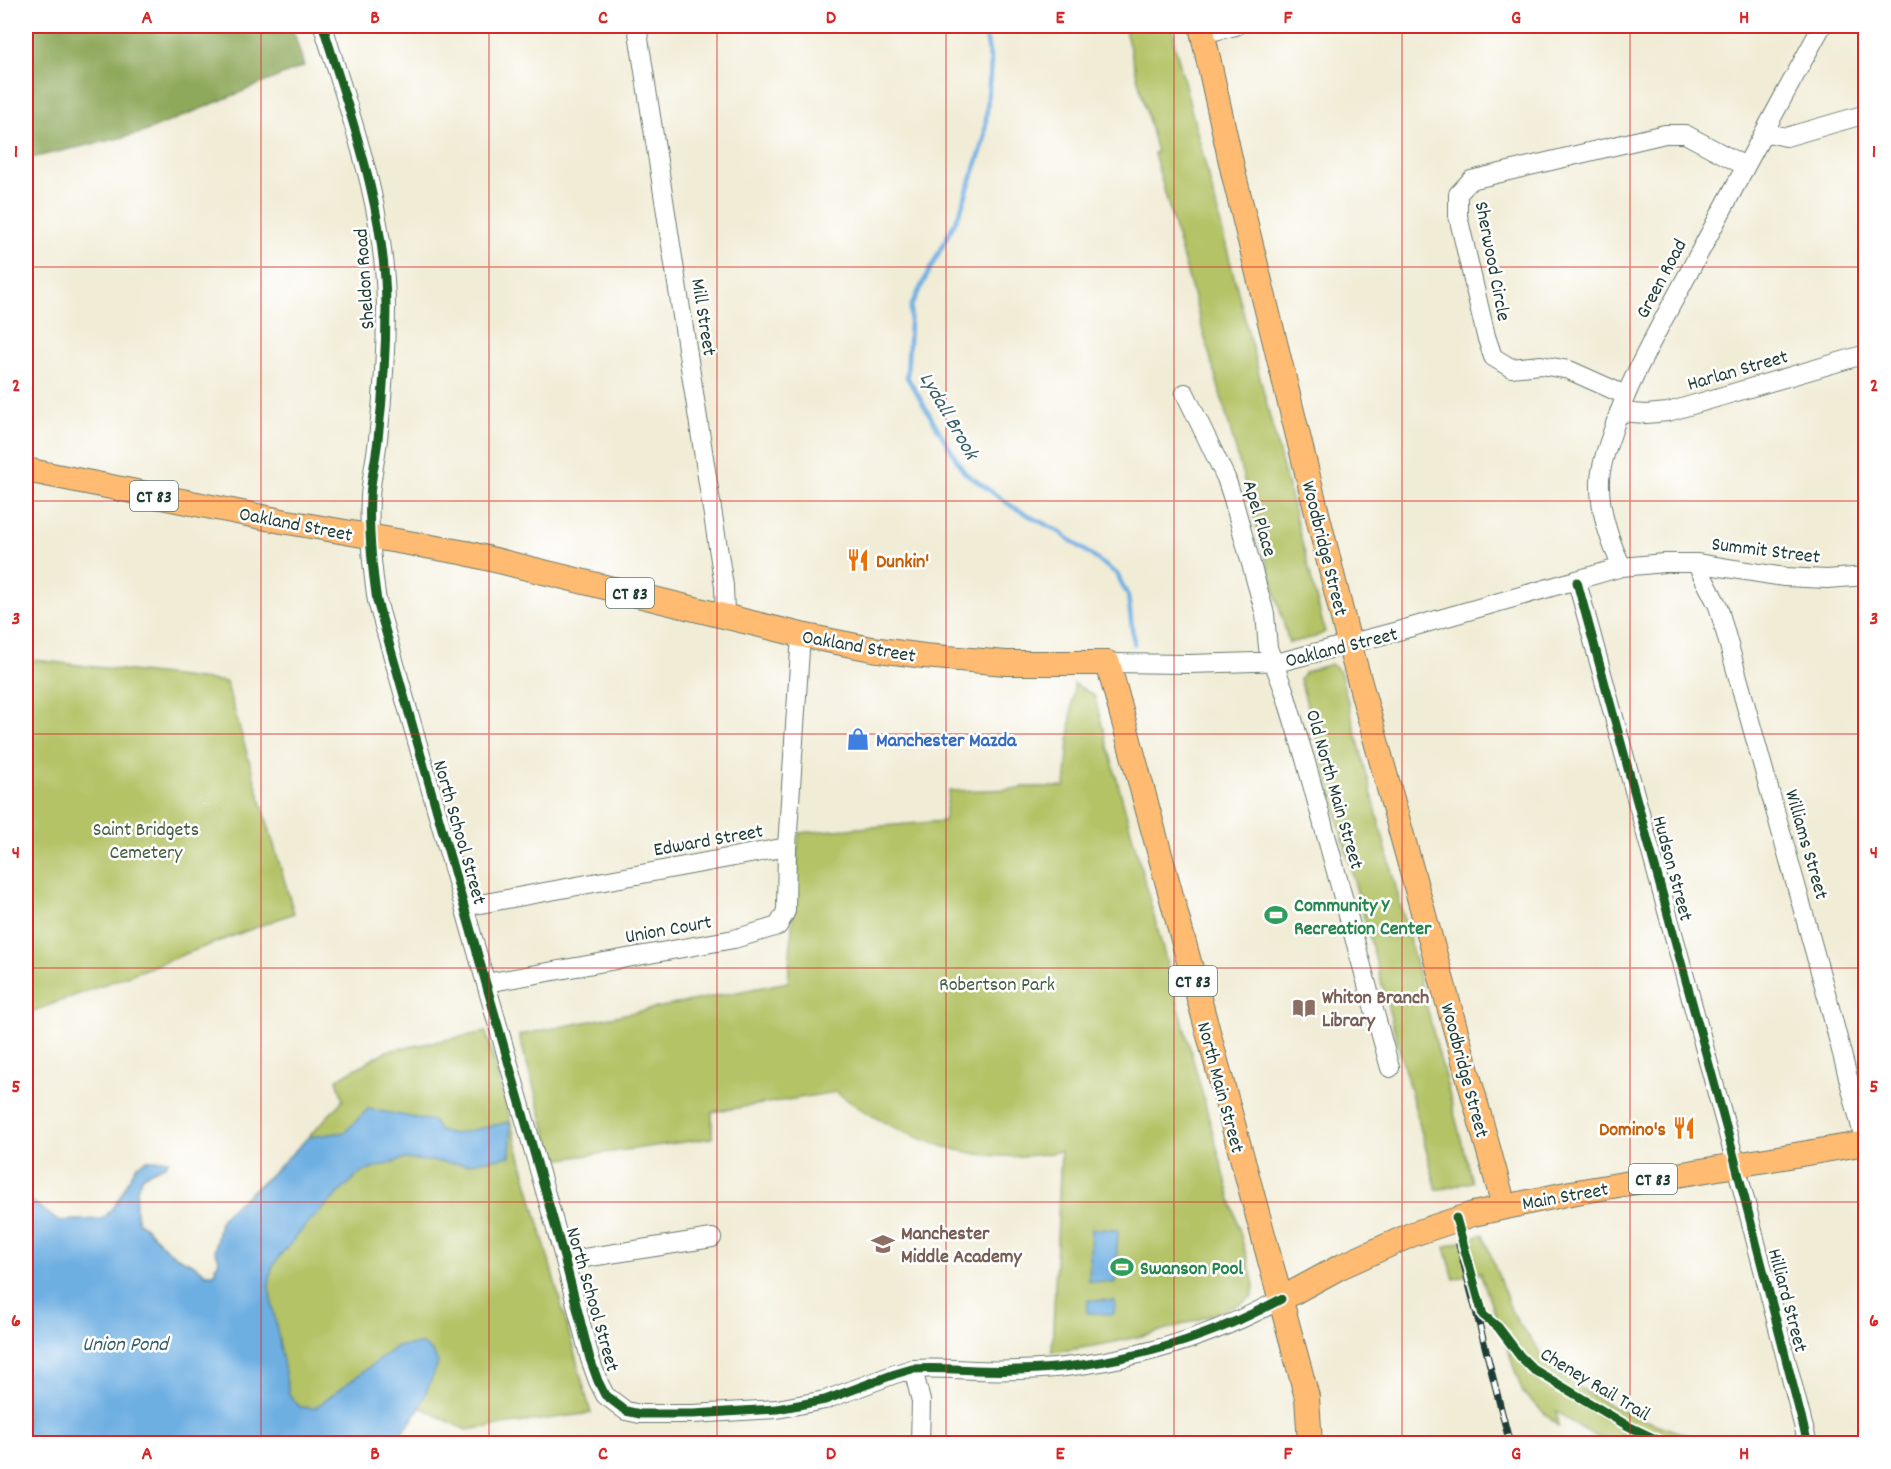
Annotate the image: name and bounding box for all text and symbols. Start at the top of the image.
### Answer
text: A [142,5,153,33]
text: B [370,5,380,33]
text: C [598,5,608,33]
text: D [826,5,837,33]
text: E [1055,5,1065,33]
text: F [1284,5,1294,33]
text: G [1511,5,1521,33]
text: H [1739,5,1749,33]
text: 1 [14,139,18,167]
text: 1 [1872,139,1876,167]
street label: Sherwood Circle [1466,199,1516,324]
street label: Sheldon Road [349,227,383,330]
street label: Green Road [1630,235,1695,324]
street label: Mill Street [682,277,722,358]
street label: Harlan Street [1684,344,1791,400]
water label: Lydall Brook [910,367,986,468]
text: 2 [12,373,20,401]
text: 2 [1870,373,1878,401]
street label: Apel Place [1234,477,1282,561]
street label: Woodbridge Street [1293,478,1353,619]
road number: CT 83 [130,481,178,511]
street label: Oakland Street [236,501,355,551]
street label: Summit Street [1710,531,1822,573]
restaurant icon: Dunkin' [845,547,871,573]
place label: Dunkin' [876,549,929,577]
road number: CT 83 [606,578,654,608]
text: 3 [12,606,20,634]
text: 3 [1870,606,1878,634]
street label: Oakland Street [1283,621,1401,676]
street label: Oakland Street [799,624,918,672]
street label: Old North Main Street [1297,707,1369,873]
shop icon: Manchester Mazda [845,726,871,752]
place label: Manchester Mazda [876,728,1017,756]
street label: North School Street [424,757,492,908]
street label: Williams Street [1776,787,1834,903]
street label: Hudson Street [1644,813,1699,925]
park label: Saint Bridgets Cemetery [93,817,199,868]
street label: Edward Street [652,819,765,865]
text: 4 [12,840,20,868]
text: 4 [1870,840,1878,868]
place label: Community Y Recreation Center [1294,893,1432,944]
sports icon: Community Y Recreation Center [1263,902,1289,928]
street label: Union Court [623,910,714,952]
road number: CT 83 [1169,966,1217,996]
park label: Robertson Park [939,972,1055,1000]
place label: Whiton Branch Library [1322,985,1429,1036]
library icon: Whiton Branch Library [1291,995,1317,1021]
street label: Woodbridge Street [1432,1000,1495,1141]
street label: North Main Street [1188,1019,1250,1156]
text: 5 [11,1074,21,1102]
text: 5 [1869,1074,1879,1102]
restaurant icon: Domino's [1671,1115,1697,1141]
place label: Domino's [1599,1117,1666,1145]
road number: CT 83 [1629,1164,1677,1194]
street label: Main Street [1520,1177,1611,1219]
place label: Manchester Middle Academy [901,1221,1023,1272]
street label: North School Street [557,1224,625,1375]
school or university icon: Manchester Middle Academy [870,1231,896,1257]
street label: Hilliard Street [1759,1246,1813,1356]
sports icon: Swanson Pool [1109,1254,1135,1280]
place label: Swanson Pool [1140,1256,1243,1284]
text: 6 [11,1308,21,1336]
text: 6 [1869,1308,1879,1336]
water label: Union Pond [82,1331,171,1361]
street label: Cheney Rail Trail [1534,1342,1655,1430]
text: A [142,1441,153,1469]
text: B [370,1441,380,1469]
text: C [598,1441,608,1469]
text: D [826,1441,837,1469]
text: E [1055,1441,1065,1469]
text: F [1284,1441,1294,1469]
text: G [1511,1441,1521,1469]
text: H [1739,1441,1749,1469]

